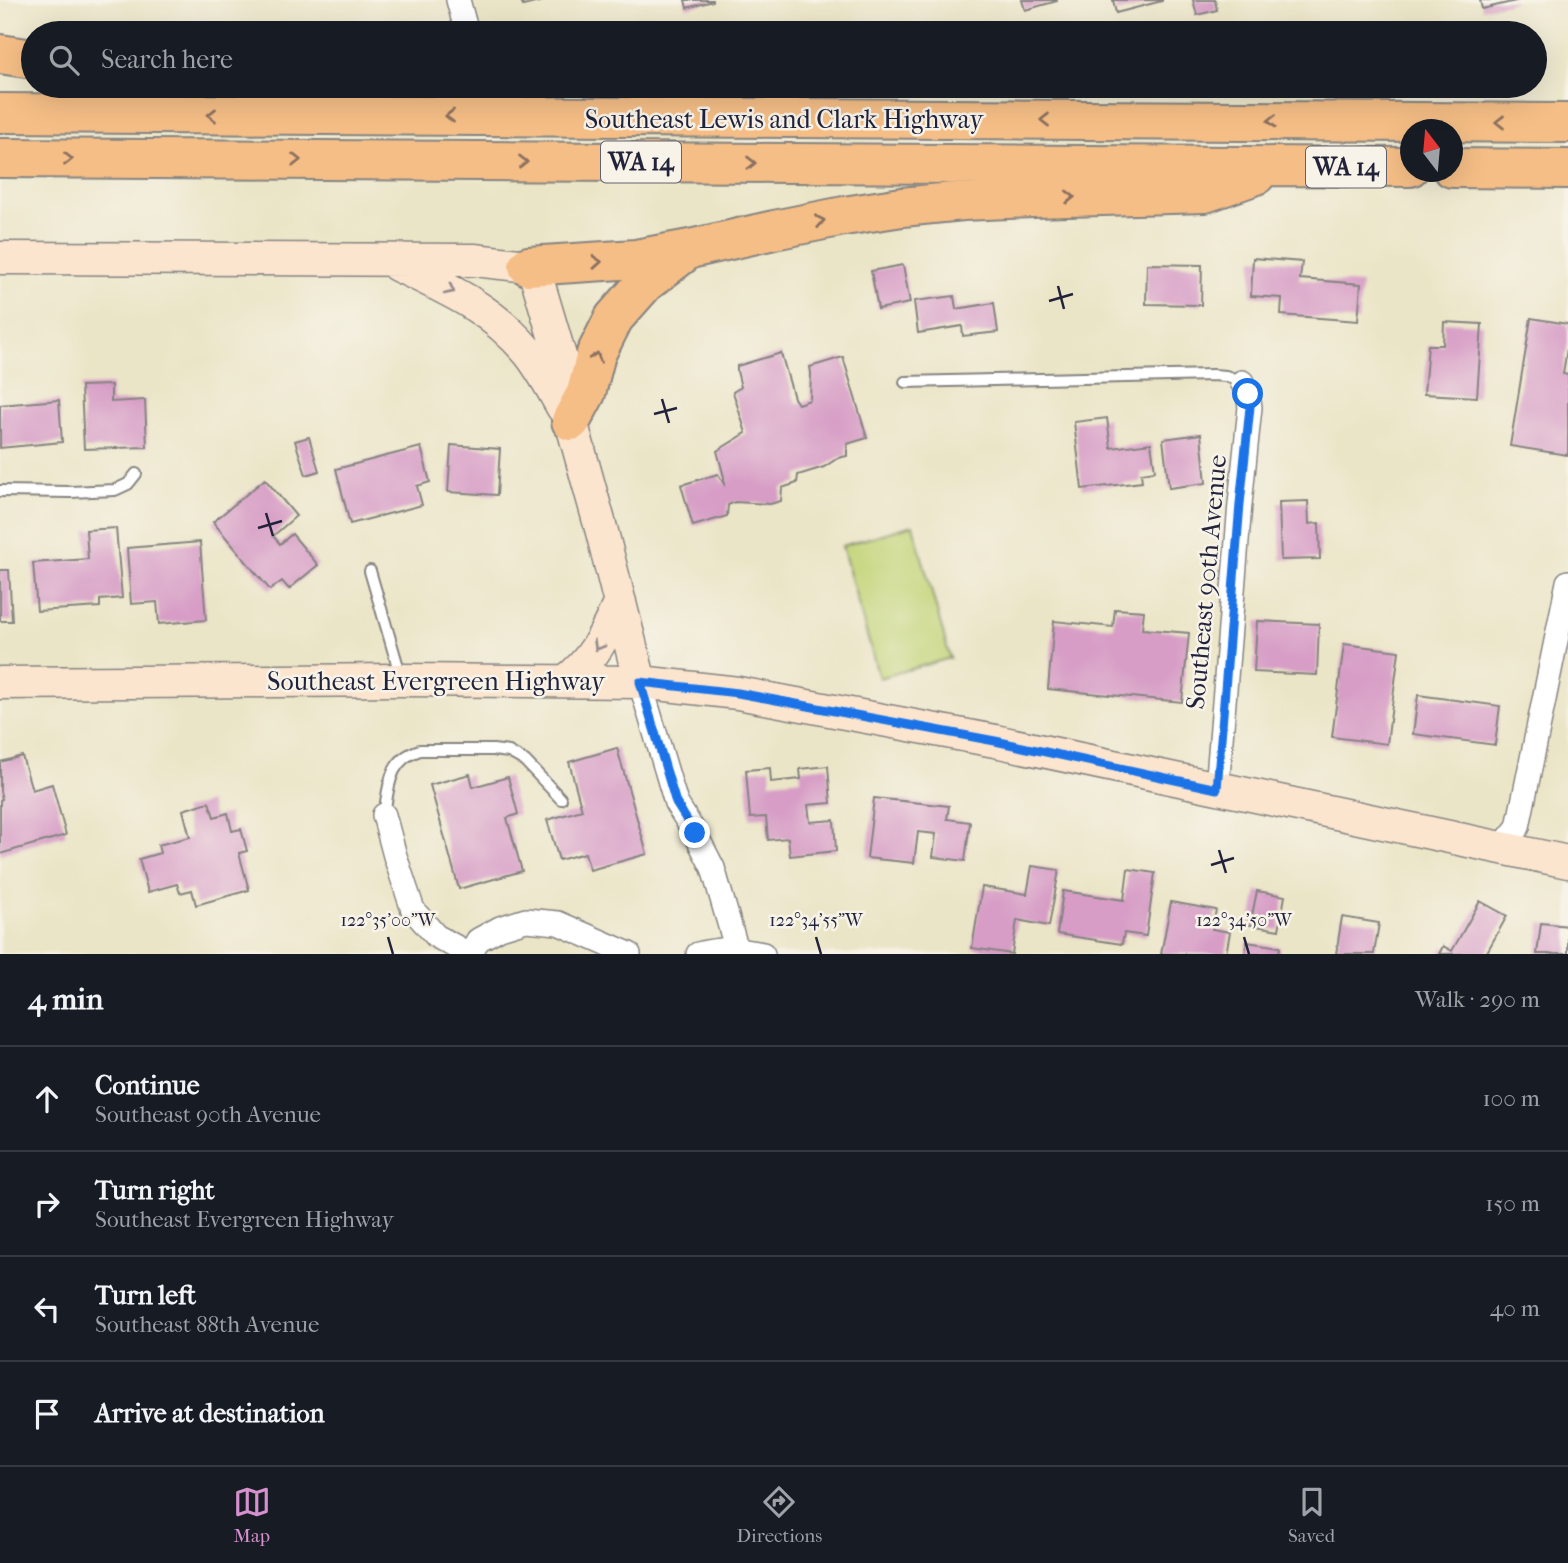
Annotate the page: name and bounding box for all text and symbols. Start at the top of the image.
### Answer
search box [21,21,1547,98]
icon: search [45,41,83,79]
text: Search here [101,44,233,75]
street label: Southeast Lewis and Clark Highway [585,104,984,135]
one-way arrow [206,107,217,123]
one-way arrow [444,108,455,124]
one-way arrow [1039,112,1050,128]
one-way arrow [1267,113,1277,129]
one-way arrow [1494,114,1505,130]
north arrow [1400,119,1463,182]
road number: WA 14 [601,142,681,182]
road number: WA 14 [1306,146,1386,188]
one-way arrow [63,151,74,167]
one-way arrow [291,152,301,168]
one-way arrow [518,154,529,170]
one-way arrow [746,155,756,171]
one-way arrow [1065,189,1076,204]
one-way arrow [814,214,826,229]
one-way arrow [591,255,602,270]
one-way arrow [443,282,455,296]
one-way arrow [588,352,602,364]
route start [1232,378,1263,409]
street label: Southeast 90th Avenue [1180,453,1233,711]
one-way arrow [594,638,607,651]
street label: Southeast Evergreen Highway [267,666,606,697]
route end [679,817,710,848]
text: 122°35'00"W [340,910,437,931]
text: 122°34'55"W [769,910,864,931]
text: 122°34'50"W [1196,910,1293,931]
text: 4 min [28,982,103,1017]
text: Walk · 290 m [1415,986,1540,1013]
text: Continue [95,1070,200,1101]
icon: ahead [28,1080,66,1118]
text: 100 m [1482,1085,1540,1112]
text: Southeast 90th Avenue [95,1101,321,1128]
text: Turn right [95,1175,215,1206]
icon: right [28,1185,66,1223]
text: 150 m [1485,1190,1540,1217]
text: Southeast Evergreen Highway [95,1206,394,1233]
text: Turn left [95,1280,196,1311]
icon: left [28,1290,66,1328]
text: 40 m [1490,1295,1540,1322]
text: Southeast 88th Avenue [95,1311,319,1338]
icon: arrive [28,1395,66,1433]
text: Arrive at destination [95,1398,325,1429]
tab: Map [233,1483,271,1547]
tab: Directions [737,1483,822,1547]
tab: Saved [1288,1483,1335,1547]

